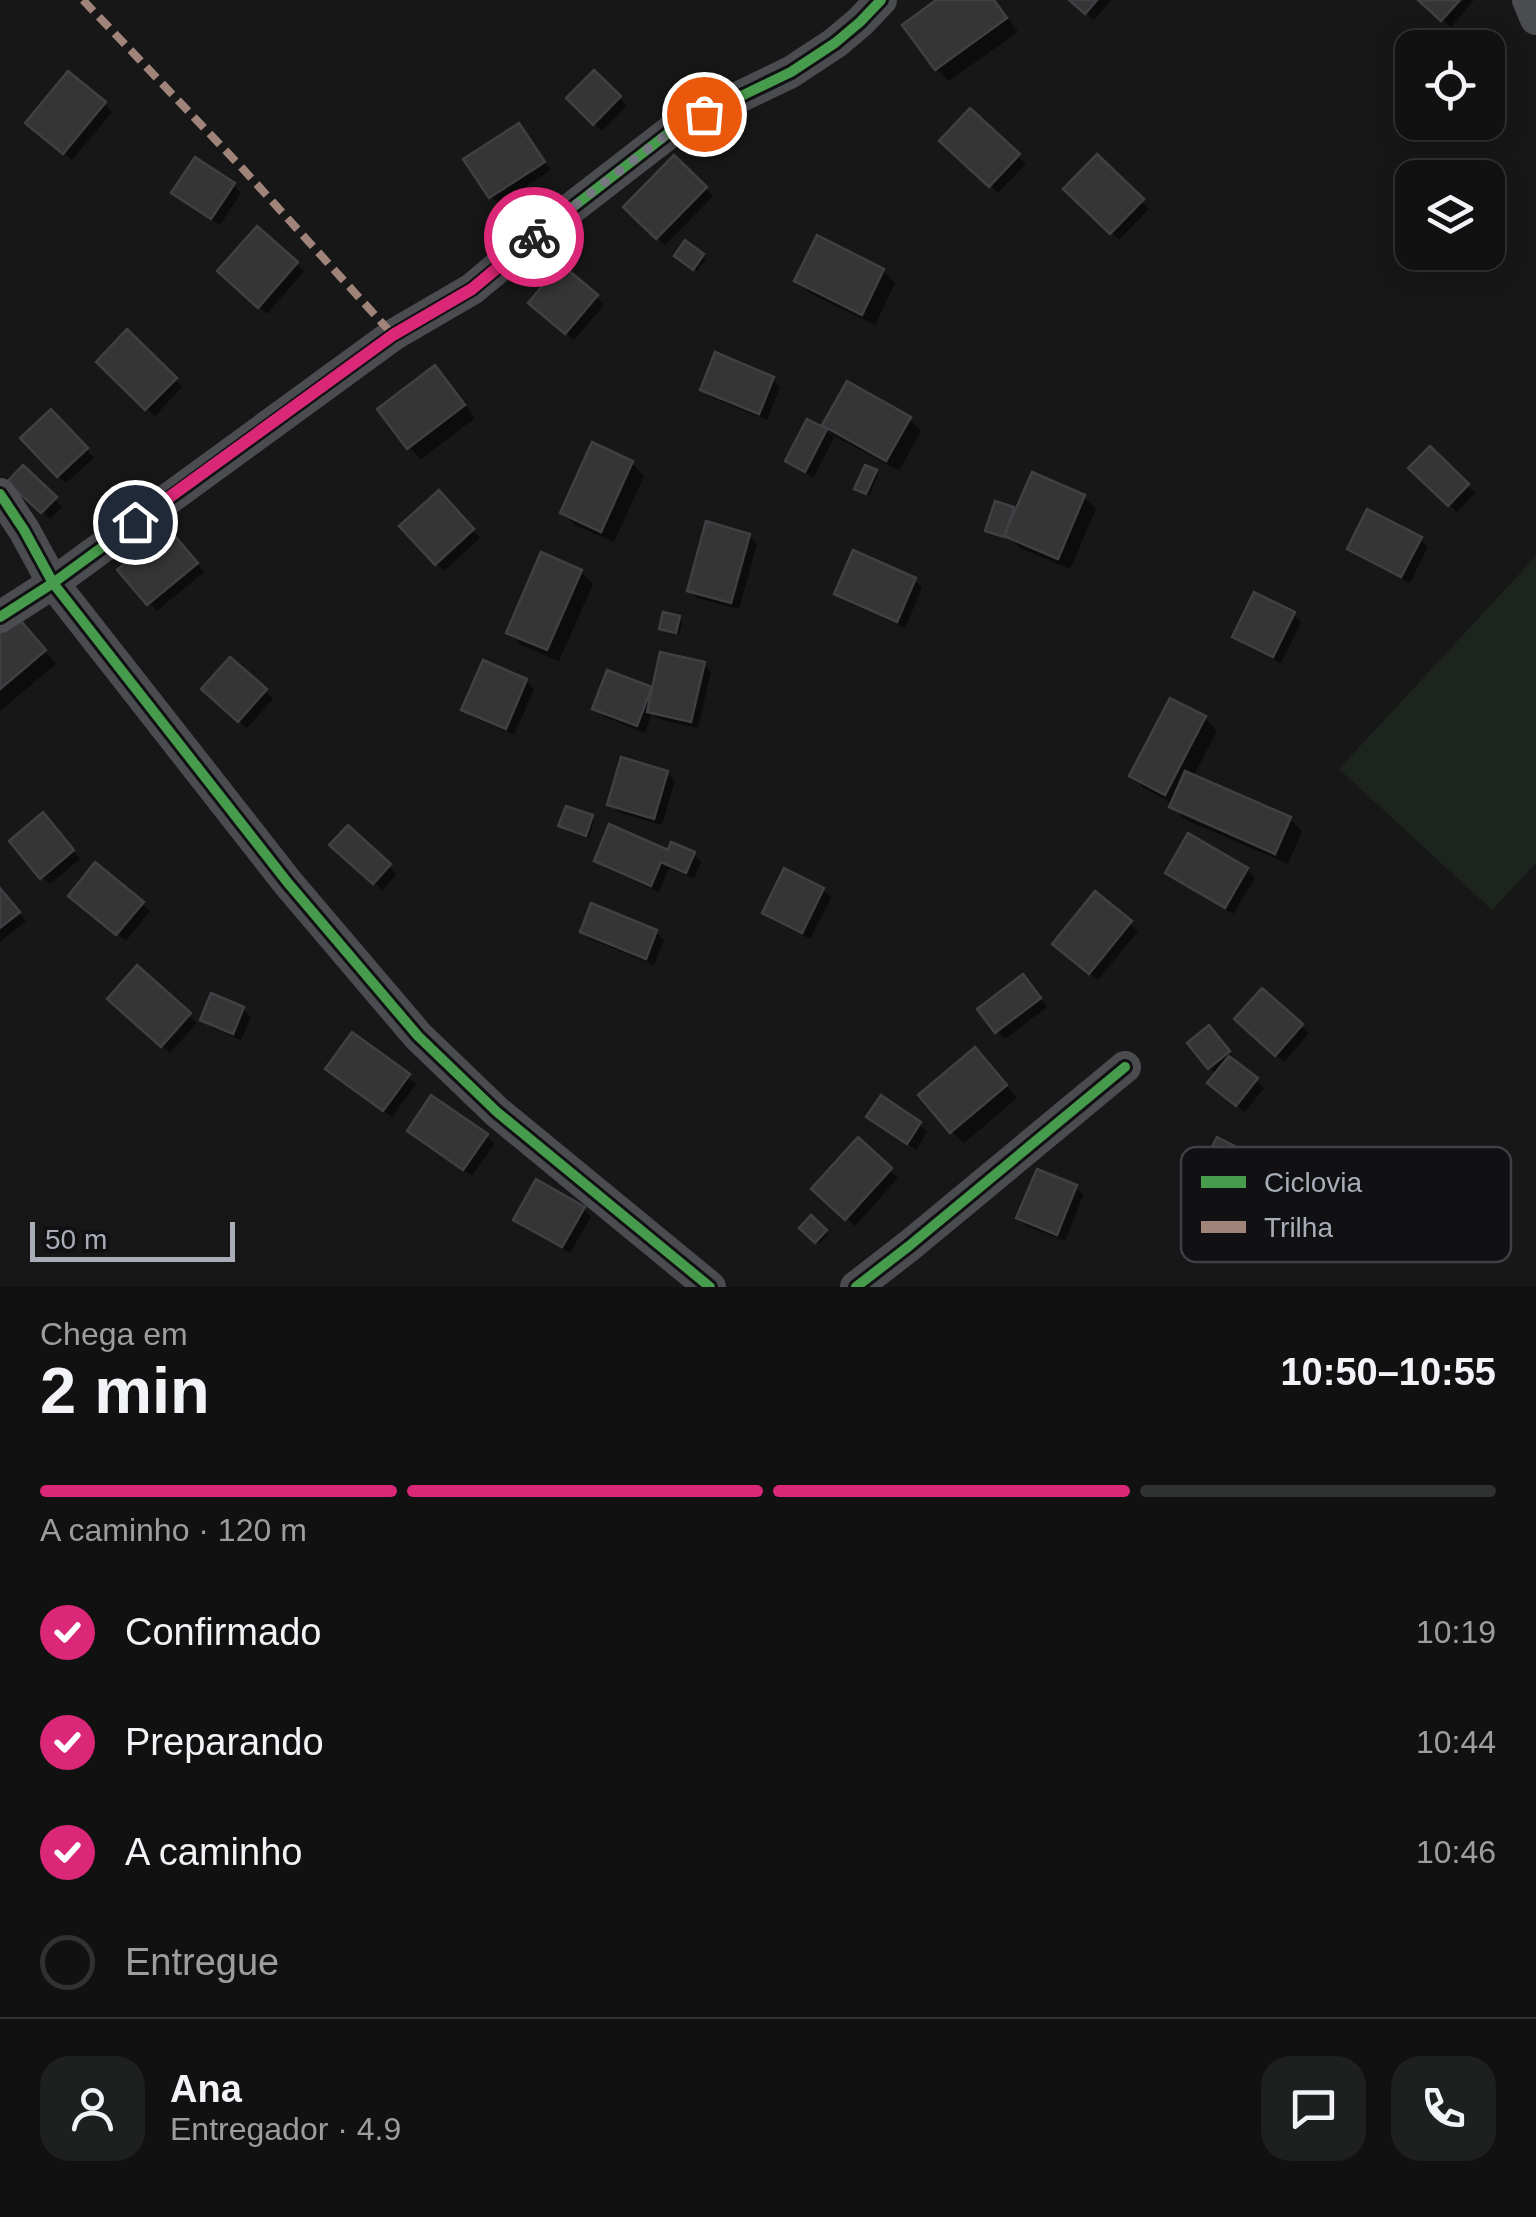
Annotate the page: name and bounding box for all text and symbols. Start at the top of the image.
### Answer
map controls [1395,30,1505,270]
button: locate [1395,30,1505,140]
pin [662,72,747,157]
icon: bag [677,87,732,142]
button: layers [1395,160,1505,270]
courier [484,187,584,287]
icon: bike [507,210,562,265]
pin [93,480,178,565]
icon: home [108,495,163,550]
legend [1181,1147,1511,1262]
text: Ciclovia [1264,1167,1362,1198]
text: Trilha [1264,1212,1333,1243]
scale bar [30,1217,235,1262]
text: 50 m [45,1224,107,1255]
text: Chega em [40,1316,188,1352]
text: 10:50–10:55 [1280,1351,1496,1393]
text: 2 min [40,1354,210,1427]
text: A caminho · 120 m [40,1512,307,1548]
icon: check [40,1605,95,1660]
text: Confirmado [125,1611,321,1653]
text: 10:19 [1416,1614,1496,1650]
icon: check [40,1715,95,1770]
text: Preparando [125,1721,324,1763]
text: 10:44 [1416,1724,1496,1760]
icon: check [40,1825,95,1880]
text: A caminho [125,1831,302,1873]
text: 10:46 [1416,1834,1496,1870]
text: Entregue [125,1941,279,1983]
button: person [40,2056,145,2161]
button: chat [1261,2056,1366,2161]
button: phone [1391,2056,1496,2161]
text: Ana [170,2068,242,2110]
text: Entregador · 4.9 [170,2111,401,2147]

